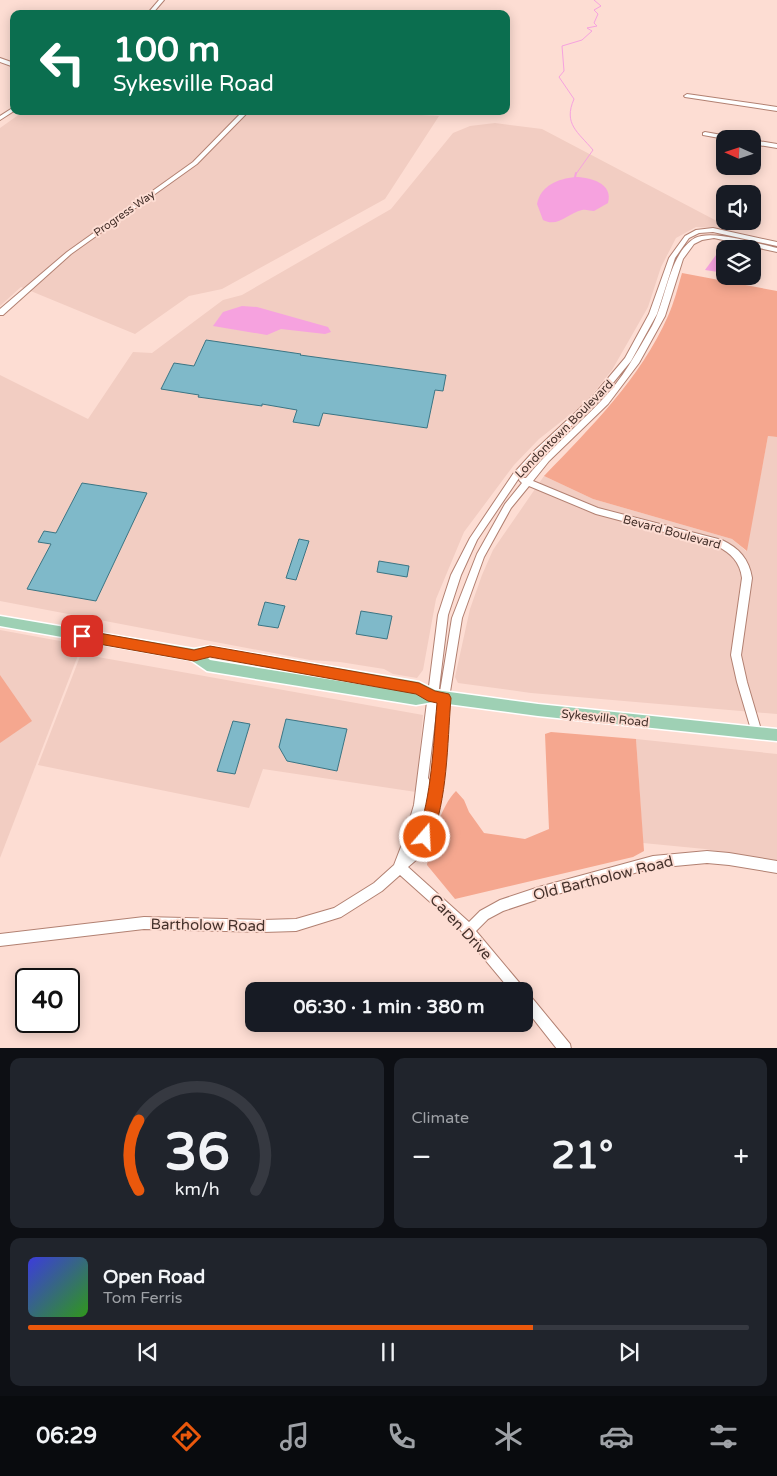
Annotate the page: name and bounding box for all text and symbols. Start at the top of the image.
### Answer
text: 100 m [113,29,220,71]
icon: left [30,30,95,95]
text: Sykesville Road [113,71,274,97]
north arrow [716,130,761,175]
map controls [716,130,761,285]
button: sound [716,185,761,230]
street label: Progress Way [91,188,157,239]
button: layers [716,240,761,285]
street label: Londontown Boulevard [512,377,616,481]
street label: Bevard Boulevard [622,512,722,552]
pin [61,615,103,657]
icon: arrive [68,622,96,650]
street label: Sykesville Road [561,706,649,730]
position arrow [398,810,450,862]
street label: Old Bartholow Road [531,852,675,904]
street label: Caren Drive [426,891,496,963]
street label: Bartholow Road [150,915,266,935]
speed limit sign: 40 [15,968,80,1033]
text: 06:30 · 1 min · 380 m [293,996,485,1018]
text: Climate [412,1108,469,1128]
text: 36 [164,1121,229,1184]
text: 21° [551,1133,613,1179]
text: − [412,1140,431,1174]
text: + [733,1140,749,1174]
text: km/h [174,1179,219,1200]
text: Open Road [103,1266,205,1288]
text: Tom Ferris [103,1288,182,1308]
icon: previous [134,1338,162,1366]
icon: pause [374,1338,402,1366]
icon: next [615,1338,643,1366]
icon: directions [169,1419,204,1454]
icon: music [277,1419,312,1454]
icon: phone [384,1419,419,1454]
icon: climate [491,1419,526,1454]
icon: car [599,1419,634,1454]
icon: filters [706,1419,741,1454]
text: 06:29 [36,1423,97,1449]

